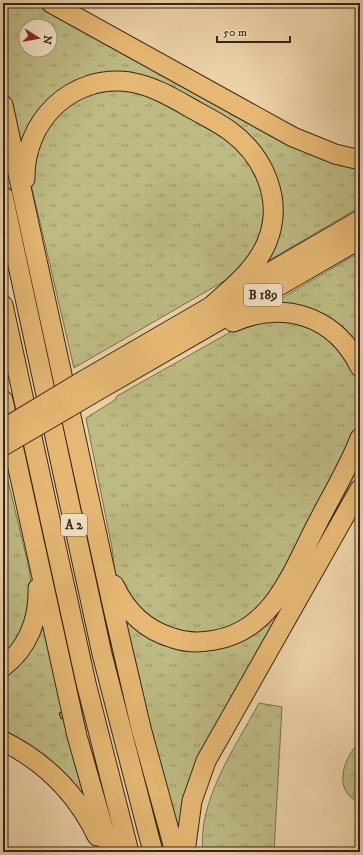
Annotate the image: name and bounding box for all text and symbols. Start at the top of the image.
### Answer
north arrow [18,18,58,58]
scale bar [217,18,290,44]
text: 50 m [223,25,247,40]
text: N [39,34,55,45]
road number: B 189 [244,284,282,306]
road number: A 2 [61,514,87,536]

